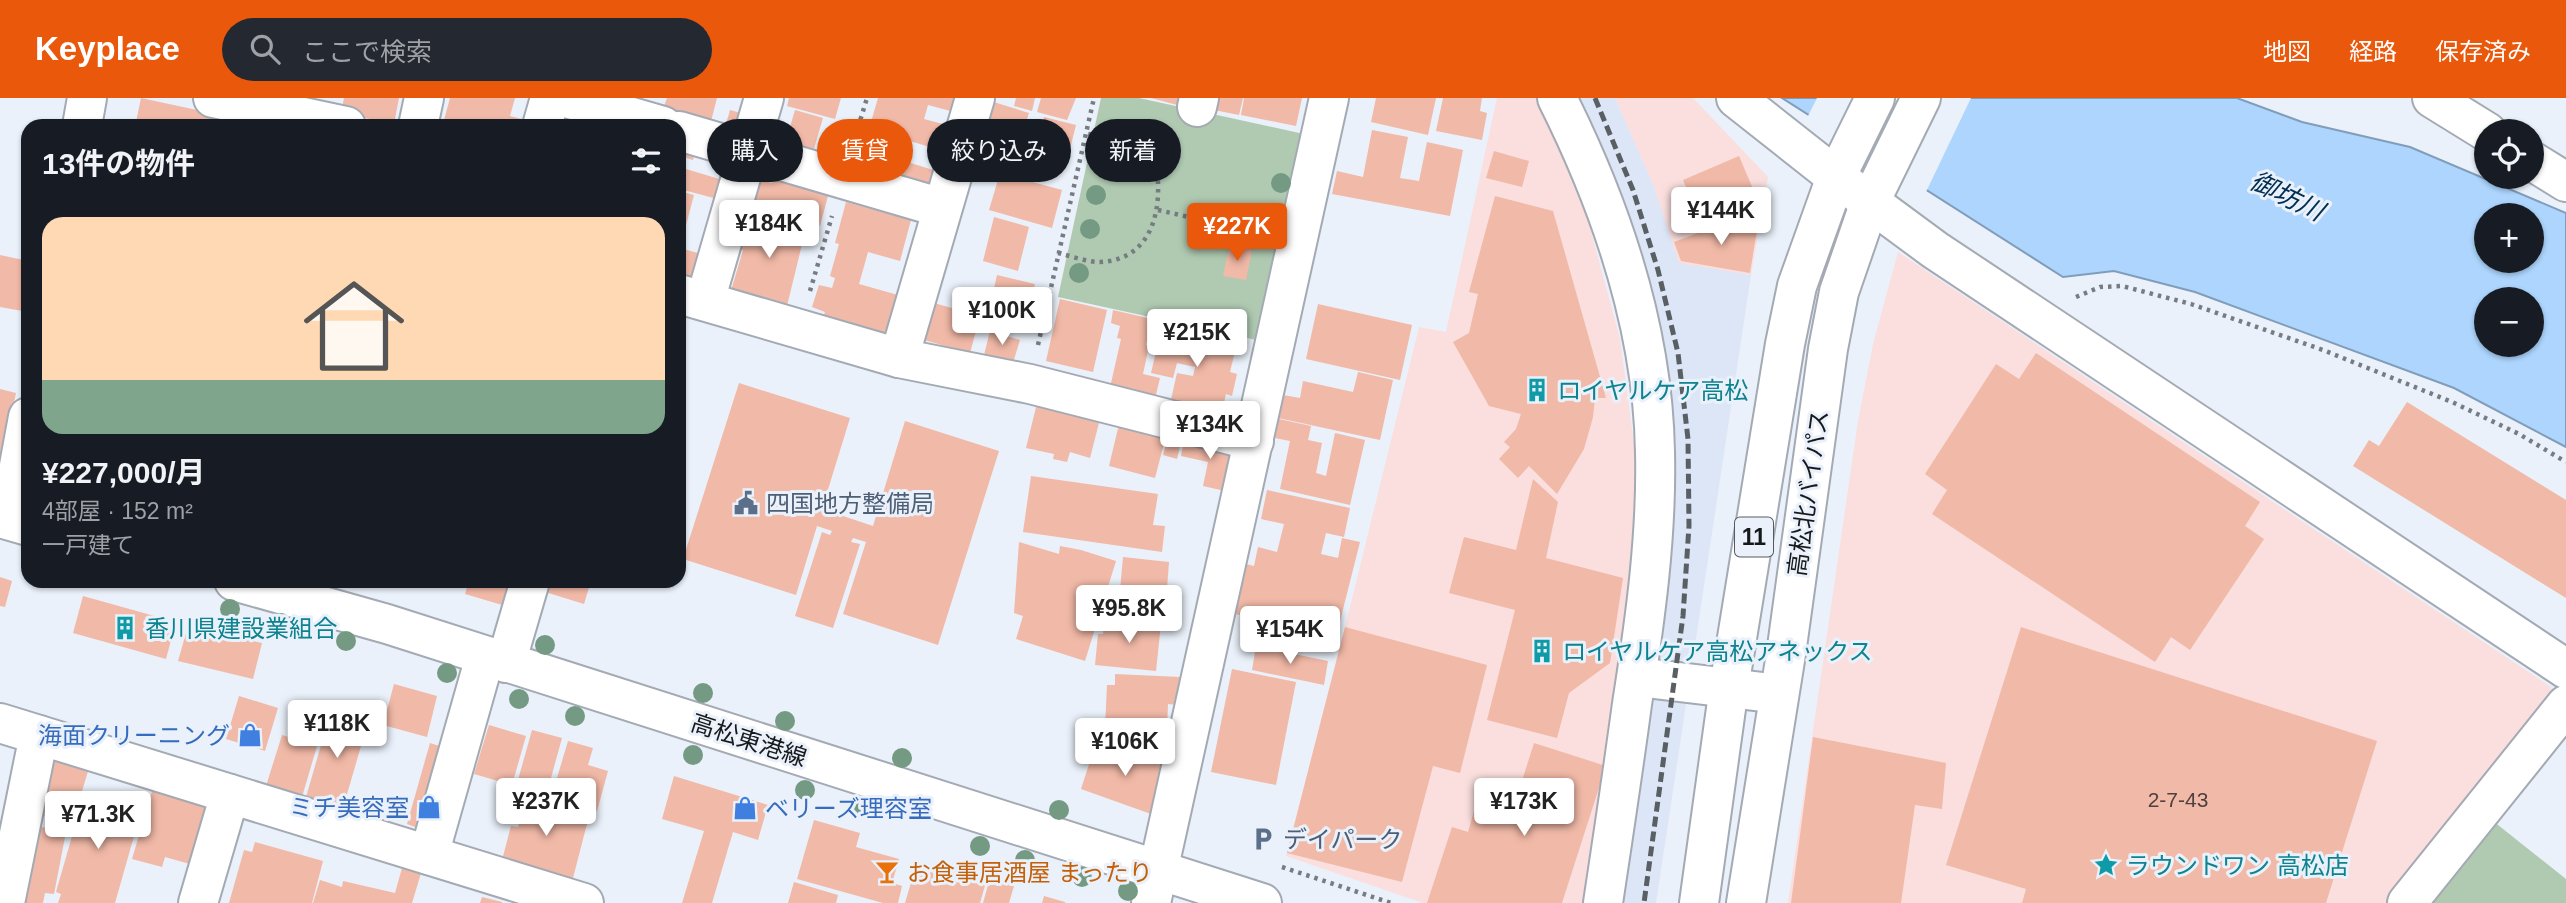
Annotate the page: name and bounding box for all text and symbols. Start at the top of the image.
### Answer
search box [222,18,712,81]
text: Keyplace [35,30,180,67]
icon: search [246,30,284,68]
text: ここで検索 [302,37,432,67]
text: 地図 [2263,38,2311,65]
text: 経路 [2349,38,2397,65]
text: 保存済み [2435,38,2531,65]
chip: 購入 [707,119,803,182]
chip: 賃貸 [817,119,913,182]
chip: 絞り込み [927,119,1071,182]
chip: 新着 [1085,119,1181,182]
map controls [2474,119,2544,357]
button: locate [2474,119,2544,189]
icon: filters [627,142,665,180]
text: 13件の物件 [42,147,195,180]
water label: 御坊川 [2245,165,2331,228]
pin: ¥144K [1672,188,1770,247]
text: ¥144K [1687,197,1755,223]
pin: ¥184K [720,200,818,260]
button: + [2474,203,2544,273]
pin: ¥227K [1188,204,1286,263]
text: ¥184K [735,210,803,236]
text: ¥227K [1203,213,1271,239]
icon: home [291,263,417,389]
button: − [2474,287,2544,357]
pin: ¥100K [953,288,1051,347]
text: ¥100K [968,297,1036,323]
pin: ¥215K [1148,310,1246,369]
text: ¥215K [1163,319,1231,345]
building icon: ロイヤルケア高松 [1523,376,1551,404]
place label: ロイヤルケア高松 [1557,377,1748,404]
pin: ¥134K [1161,402,1259,461]
street label: 高松北バイパス [1783,408,1833,578]
text: ¥134K [1176,411,1244,437]
text: ¥227,000/月 [42,456,205,489]
public building icon: 四国地方整備局 [732,489,760,517]
place label: 四国地方整備局 [766,490,934,517]
text: 4部屋 · 152 m² [42,498,193,524]
road number: 11 [1735,518,1773,556]
text: 一戸建て [42,532,134,558]
pin: ¥95.8K [1072,586,1186,645]
text: ¥95.8K [1092,595,1166,621]
pin: ¥154K [1241,606,1339,666]
building icon: 香川県建設業組合 [111,614,139,642]
place label: 香川県建設業組合 [145,615,337,642]
text: ¥154K [1256,616,1324,642]
building icon: ロイヤルケア高松アネックス [1528,637,1556,665]
place label: ロイヤルケア高松アネックス [1562,638,1873,665]
pin: ¥118K [288,700,386,760]
street label: 高松東港線 [688,709,810,771]
text: ¥118K [304,710,370,736]
pin: ¥106K [1076,718,1174,778]
shop icon: 海面クリーニング [236,721,264,749]
place label: 海面クリーニング [38,722,230,749]
text: ¥106K [1091,728,1159,754]
pin: ¥237K [497,778,595,838]
pin: ¥173K [1475,778,1573,838]
text: ¥237K [512,788,580,814]
text: ¥173K [1490,788,1558,814]
house number: 2-7-43 [2148,788,2208,811]
pin: ¥71.3K [41,792,155,851]
shop icon: ミチ美容室 [415,793,443,821]
place label: ミチ美容室 [289,794,409,821]
shop icon: ベリーズ理容室 [731,794,759,822]
place label: ベリーズ理容室 [765,795,932,822]
text: ¥71.3K [61,801,135,827]
parking icon: デイパーク [1249,825,1277,853]
place label: デイパーク [1283,826,1403,853]
place icon: ラウンドワン 高松店 [2092,851,2120,879]
place label: ラウンドワン 高松店 [2126,852,2349,879]
bar icon: お食事居酒屋 まったり [873,858,901,886]
place label: お食事居酒屋 まったり [907,859,1153,886]

